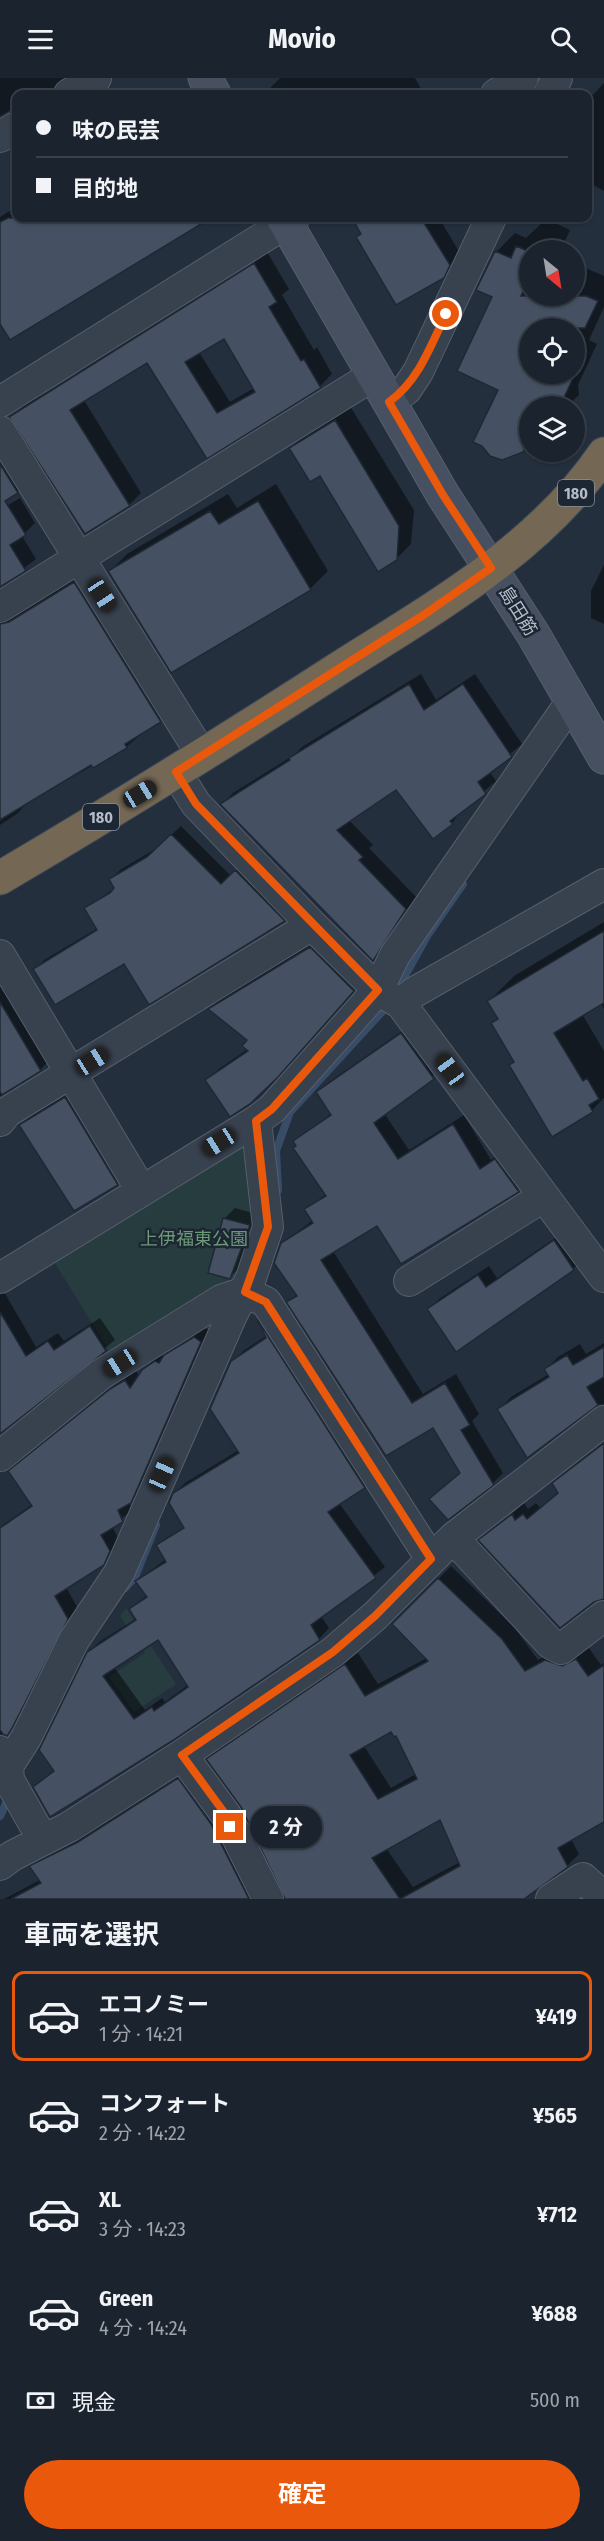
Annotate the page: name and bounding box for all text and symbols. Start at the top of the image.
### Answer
icon: menu [24,23,57,56]
text: Movio [268,23,336,55]
icon: search [547,23,580,56]
text: 味の民芸 [72,117,160,144]
text: 目的地 [72,175,138,202]
north arrow [519,240,585,306]
map controls [519,240,585,462]
route start [432,300,459,327]
button: locate [519,318,585,384]
button: layers [519,396,585,462]
road number: 180 [558,480,594,506]
car [85,575,119,615]
street label: 島田筋 [494,582,542,640]
car [120,777,160,811]
road number: 180 [83,804,119,830]
car [72,1044,112,1078]
car [432,1050,468,1090]
car [199,1125,239,1159]
park label: 上伊福東公園 [140,1228,248,1250]
car [100,1346,140,1380]
car [146,1454,178,1494]
callout: 2 分 [251,1806,323,1848]
route end [216,1813,243,1840]
text: 2 分 [269,1815,303,1839]
text: 車両を選択 [24,1919,159,1951]
icon: car [27,1989,81,2043]
text: エコノミー [99,1991,209,2018]
text: ¥419 [536,2003,577,2030]
text: 1 分 · 14:21 [99,2022,183,2046]
icon: car [27,2088,81,2142]
text: コンフォート [99,2090,230,2117]
text: ¥565 [533,2102,577,2129]
text: 2 分 · 14:22 [99,2121,186,2145]
text: XL [99,2186,121,2213]
icon: car [27,2187,81,2241]
text: ¥712 [537,2201,577,2228]
text: 3 分 · 14:23 [99,2217,186,2241]
text: Green [99,2285,153,2312]
icon: car [27,2286,81,2340]
text: ¥688 [532,2300,577,2327]
text: 4 分 · 14:24 [99,2316,187,2340]
icon: cash [24,2384,57,2417]
text: 500 m [530,2388,580,2412]
text: 現金 [72,2389,116,2416]
button: 確定 [24,2460,580,2529]

